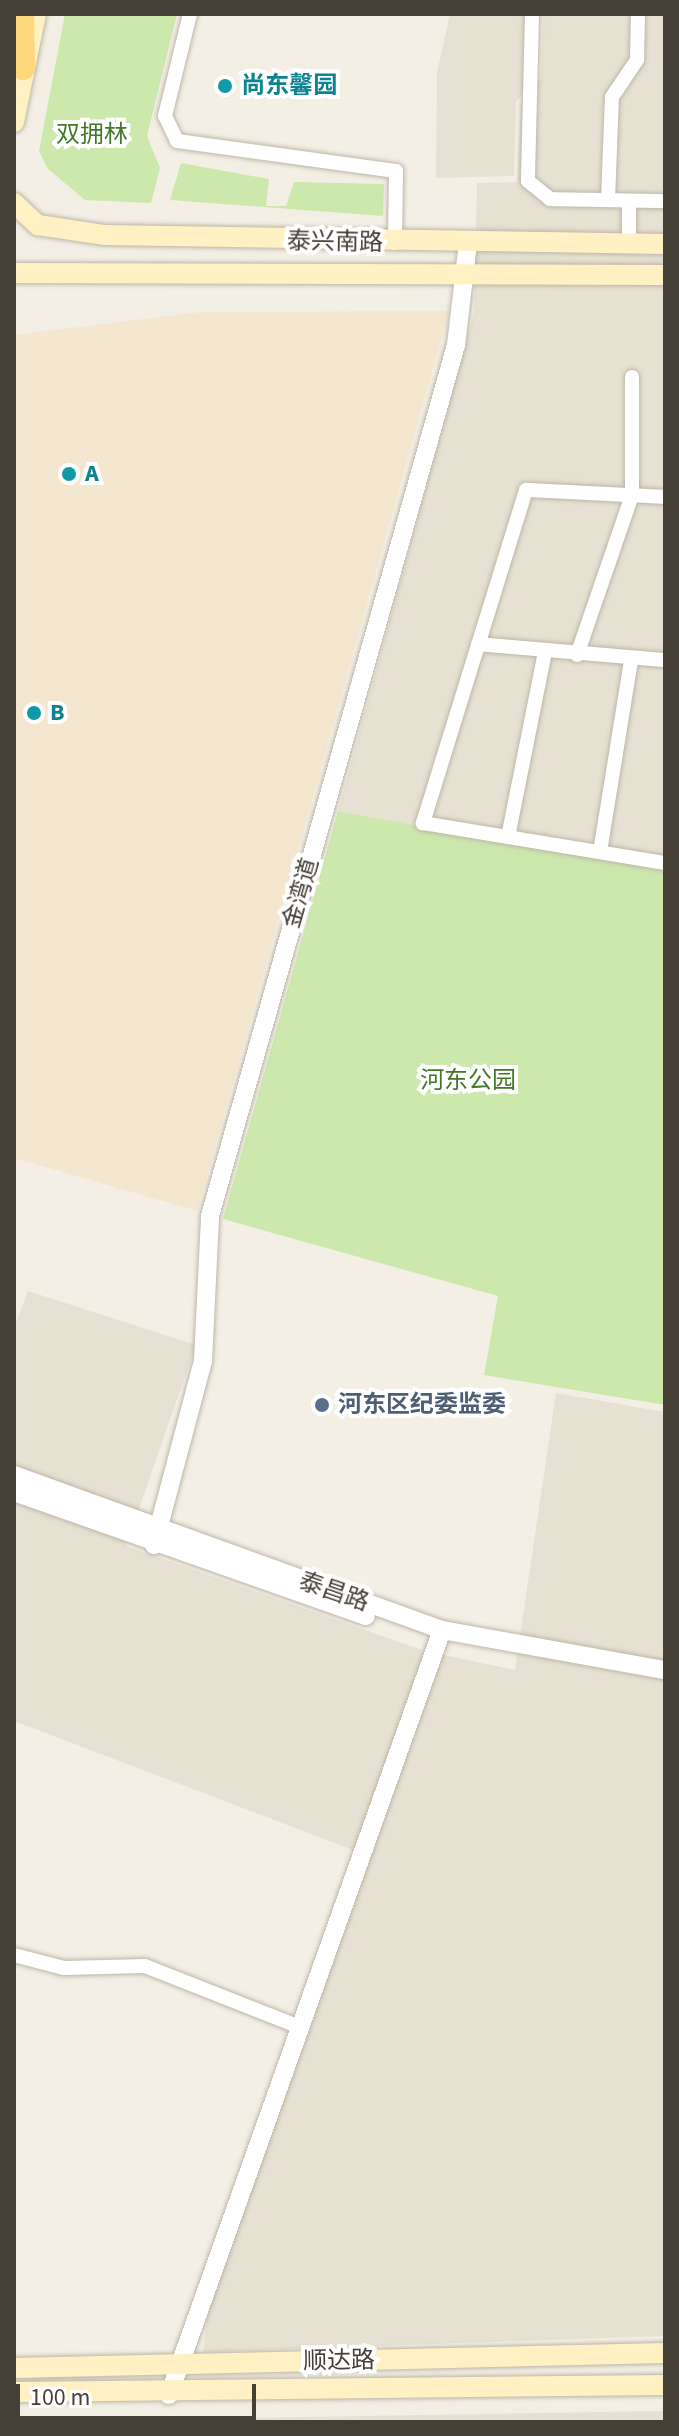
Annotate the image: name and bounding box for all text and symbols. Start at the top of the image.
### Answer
place label: 尚东馨园 [241,72,337,100]
marker: 尚东馨园 [216,77,234,95]
park label: 双拥林 [56,121,128,149]
street label: 泰兴南路 [287,227,383,257]
place label: A [85,460,99,488]
marker: A [60,465,78,483]
place label: B [50,699,65,727]
marker: B [25,704,43,722]
street label: 金湾道 [277,854,325,932]
park label: 河东公园 [420,1067,516,1095]
place label: 河东区纪委监委 [338,1391,506,1419]
marker: 河东区纪委监委 [313,1396,331,1414]
street label: 泰昌路 [295,1567,373,1617]
street label: 顺达路 [303,2346,375,2376]
scale bar [20,2368,260,2418]
text: 100 m [30,2380,90,2415]

